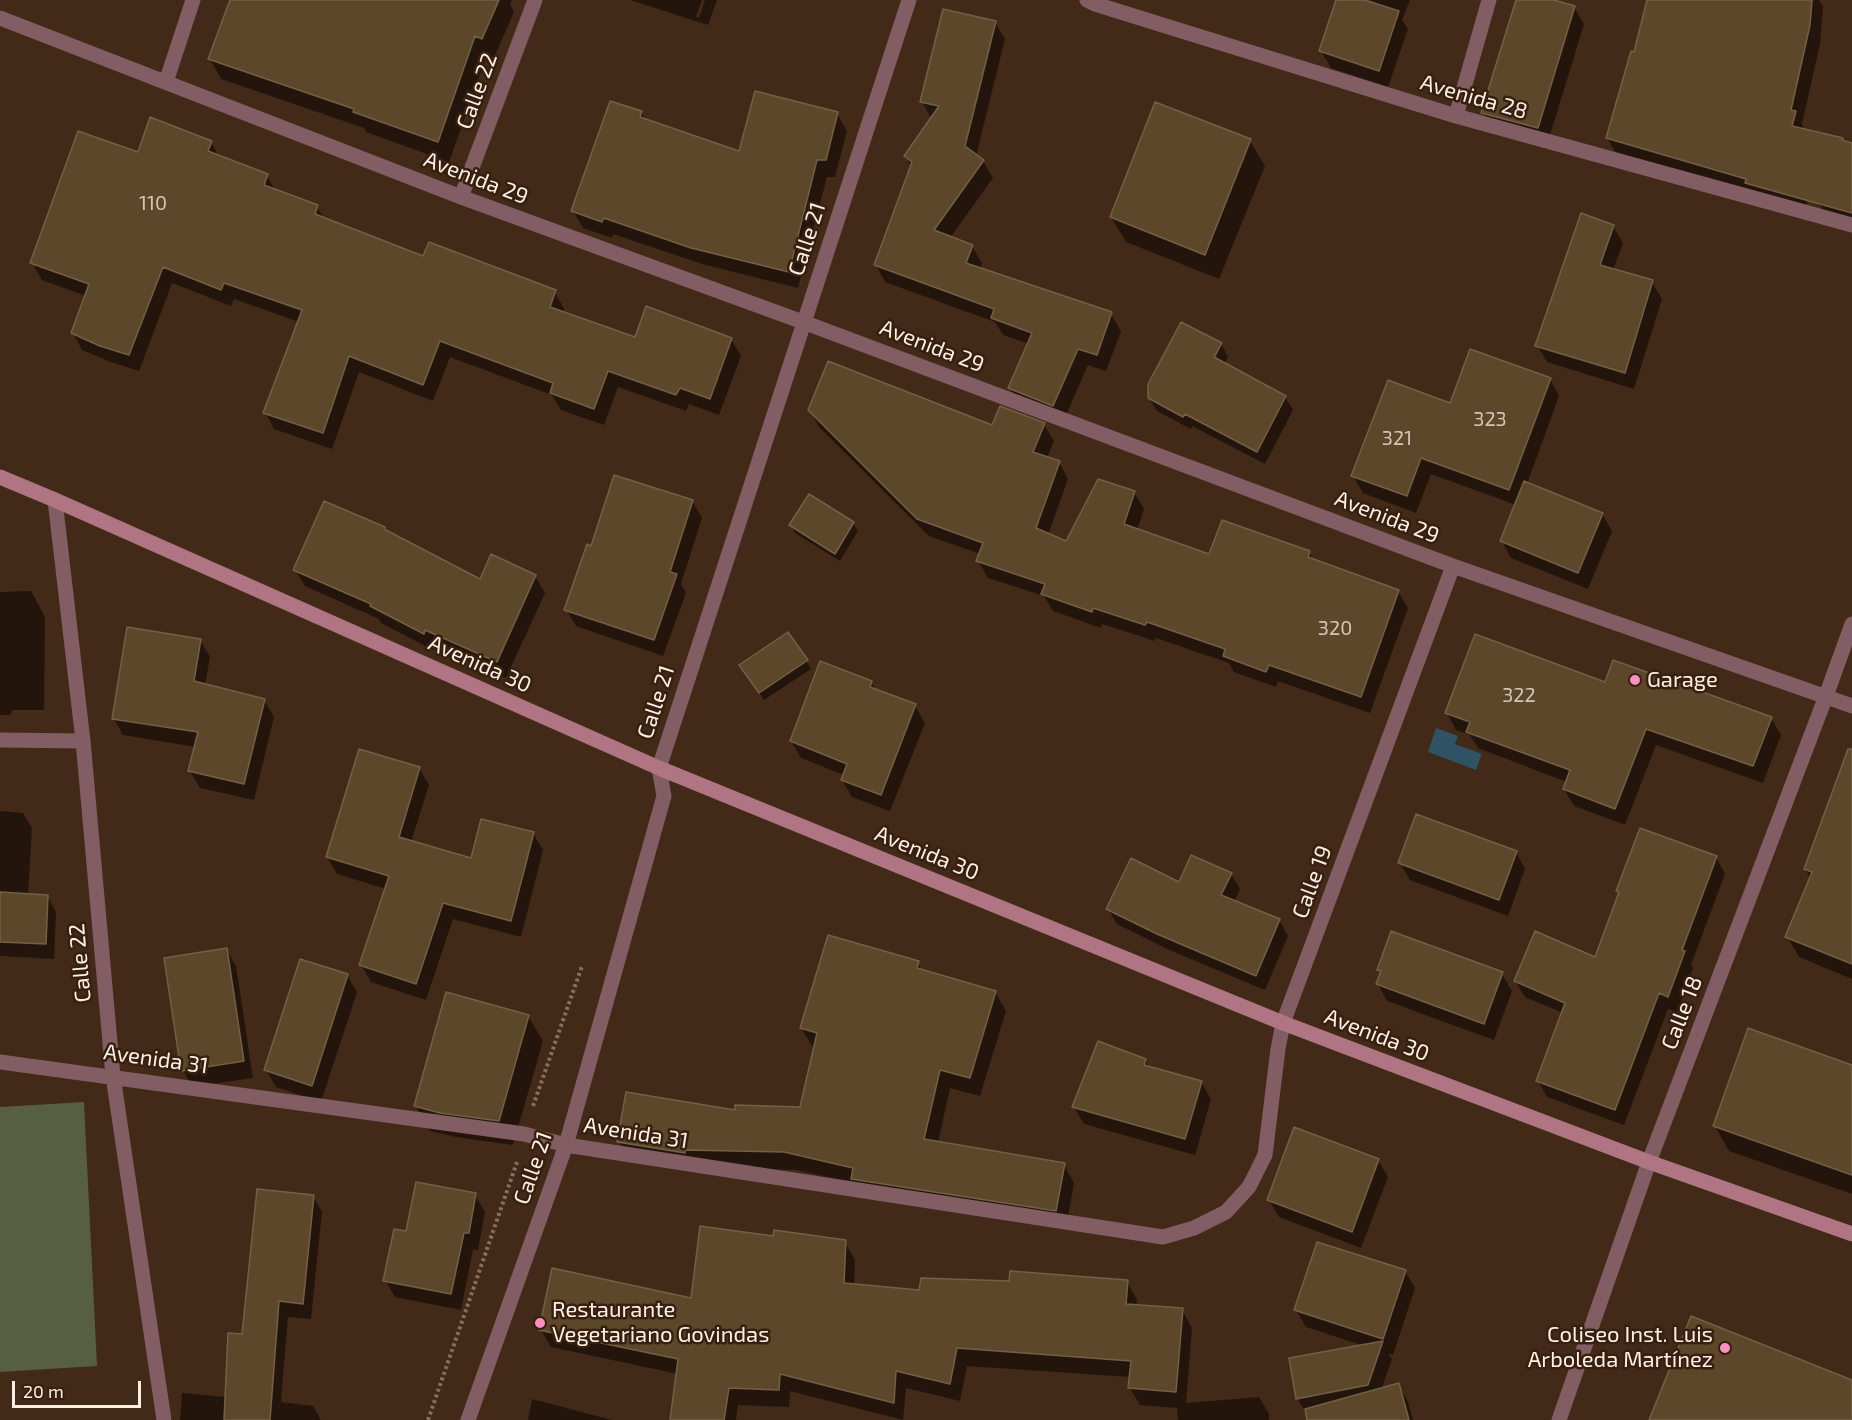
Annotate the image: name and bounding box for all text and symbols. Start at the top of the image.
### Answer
street label: Calle 22 [451,49,503,133]
street label: Avenida 28 [1417,69,1531,125]
street label: Avenida 29 [420,146,532,210]
house number: 110 [139,191,167,215]
street label: Calle 21 [783,199,831,279]
street label: Avenida 29 [876,314,988,378]
house number: 323 [1473,407,1507,431]
house number: 321 [1382,426,1412,450]
street label: Avenida 29 [1331,485,1443,549]
house number: 320 [1318,616,1352,640]
street label: Avenida 30 [424,630,536,698]
street label: Calle 21 [632,662,680,742]
place label: Garage [1647,667,1718,693]
marker: Garage [1628,673,1642,687]
house number: 322 [1502,683,1536,707]
street label: Avenida 30 [871,820,983,886]
street label: Calle 19 [1287,842,1337,922]
street label: Calle 22 [63,922,97,1004]
street label: Calle 18 [1656,973,1708,1053]
street label: Avenida 30 [1321,1003,1433,1067]
street label: Avenida 31 [102,1039,210,1079]
street label: Avenida 31 [582,1112,690,1154]
street label: Calle 21 [508,1128,558,1208]
place label: Restaurante Vegetariano Govindas [552,1297,769,1348]
marker: Restaurante Vegetariano Govindas [533,1316,547,1330]
place label: Coliseo Inst. Luis Arboleda Martínez [1528,1322,1713,1374]
marker: Coliseo Inst. Luis Arboleda Martínez [1718,1341,1732,1355]
scale bar [15,1369,144,1407]
text: 20 m [23,1380,64,1402]

